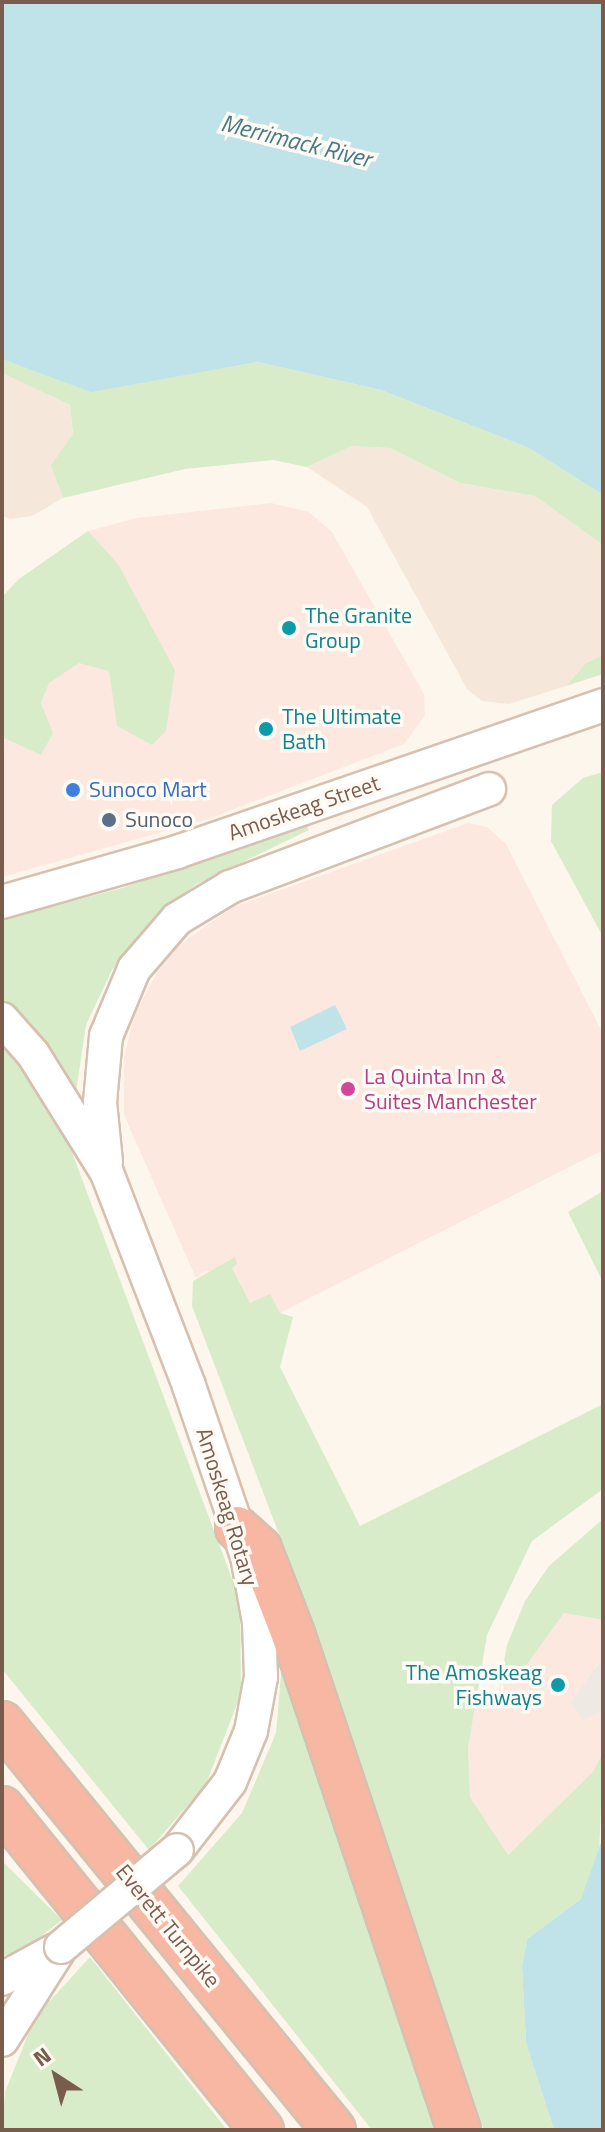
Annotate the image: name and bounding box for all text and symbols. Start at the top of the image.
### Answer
water label: Merrimack River [218,108,374,174]
place label: The Granite Group [305,602,412,654]
marker: The Granite Group [280,619,298,637]
place label: The Ultimate Bath [282,703,401,754]
marker: The Ultimate Bath [257,720,275,738]
street label: Amoskeag Street [225,770,383,846]
place label: Sunoco Mart [89,777,207,803]
marker: Sunoco Mart [64,781,82,799]
place label: Sunoco [125,807,193,833]
marker: Sunoco [100,811,118,829]
place label: La Quinta Inn & Suites Manchester [364,1063,537,1114]
marker: La Quinta Inn & Suites Manchester [339,1080,357,1098]
street label: Amoskeag Rotary [190,1425,264,1589]
place label: The Amoskeag Fishways [406,1659,542,1710]
marker: The Amoskeag Fishways [549,1676,567,1694]
street label: Everett Turnpike [110,1859,226,1993]
north arrow [16,2036,96,2116]
text: N [26,2038,58,2075]

